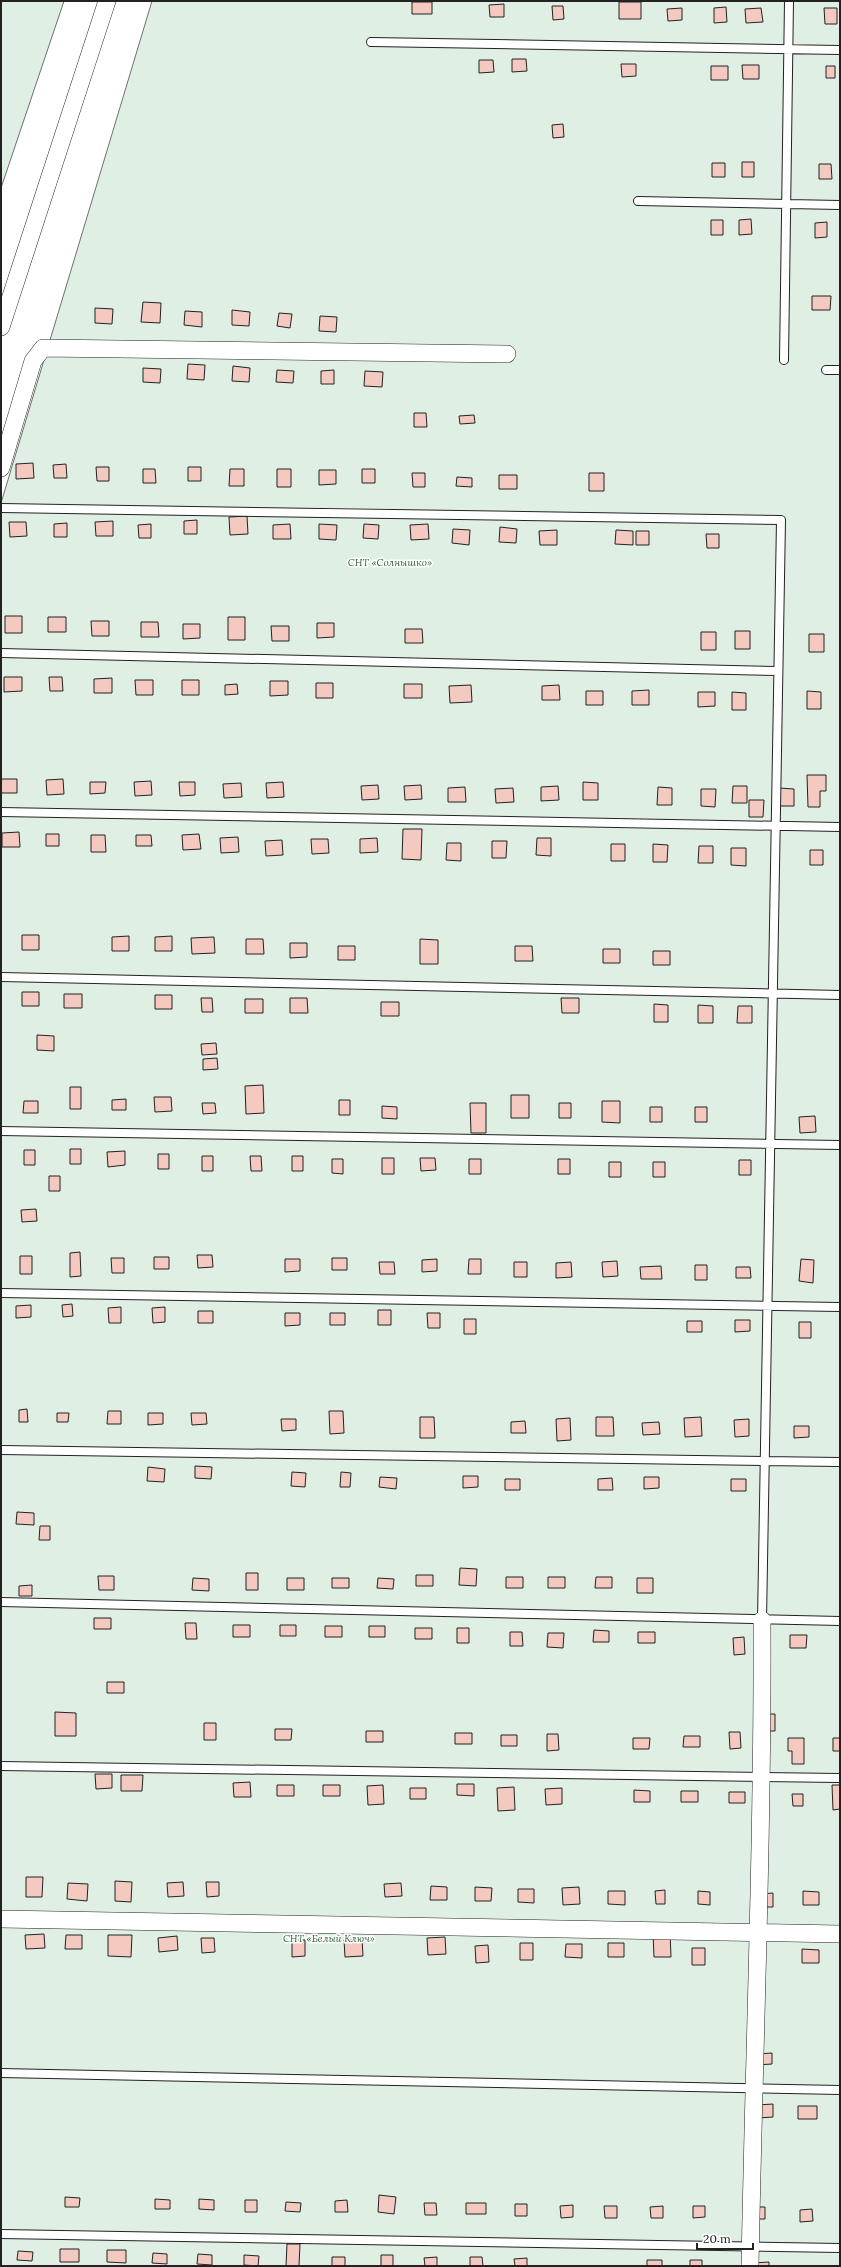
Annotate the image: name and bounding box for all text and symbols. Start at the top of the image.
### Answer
park label: СНТ «Солнышко» [348,556,432,569]
park label: СНТ «Белый Ключ» [283,1932,375,1945]
scale bar [697,2225,753,2251]
text: 20 m [703,2231,731,2246]

